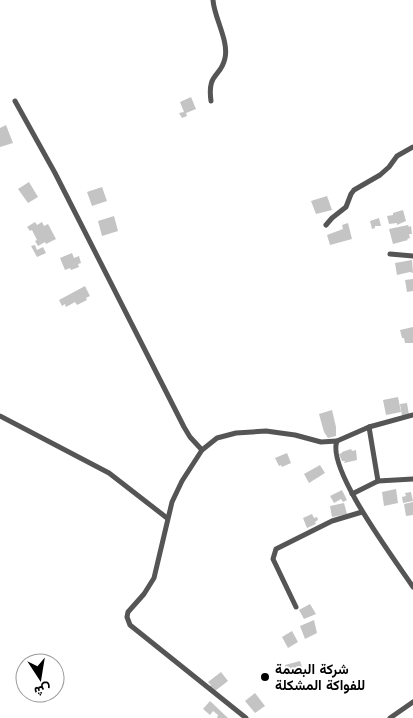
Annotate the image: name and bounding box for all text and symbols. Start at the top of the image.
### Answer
north arrow [15,653,65,703]
place label: شركة البصمة للفواكة المشكلة [275,659,365,695]
marker: شركة البصمة للفواكة المشكلة [259,671,271,683]
text: ش [32,679,53,702]

